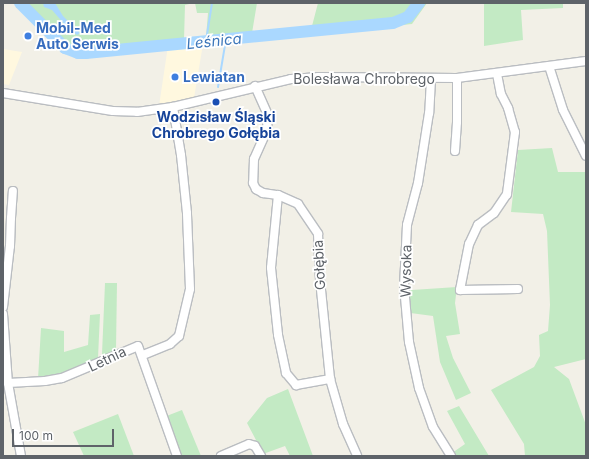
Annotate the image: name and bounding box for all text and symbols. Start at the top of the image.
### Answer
place label: Mobil-Med Auto Serwis [36,20,119,52]
water label: Leśnica [186,29,242,53]
marker: Mobil-Med Auto Serwis [23,31,33,41]
place label: Lewiatan [183,69,245,85]
street label: Bolesława Chrobrego [293,71,435,87]
marker: Lewiatan [170,72,180,82]
marker: Wodzisław Śląski Chrobrego Gołębia [211,97,221,107]
place label: Wodzisław Śląski Chrobrego Gołębia [152,109,280,142]
street label: Gołębia [309,239,329,291]
street label: Wysoka [397,244,415,298]
street label: Letnia [85,343,129,375]
scale bar [14,421,116,447]
text: 100 m [19,428,53,443]

